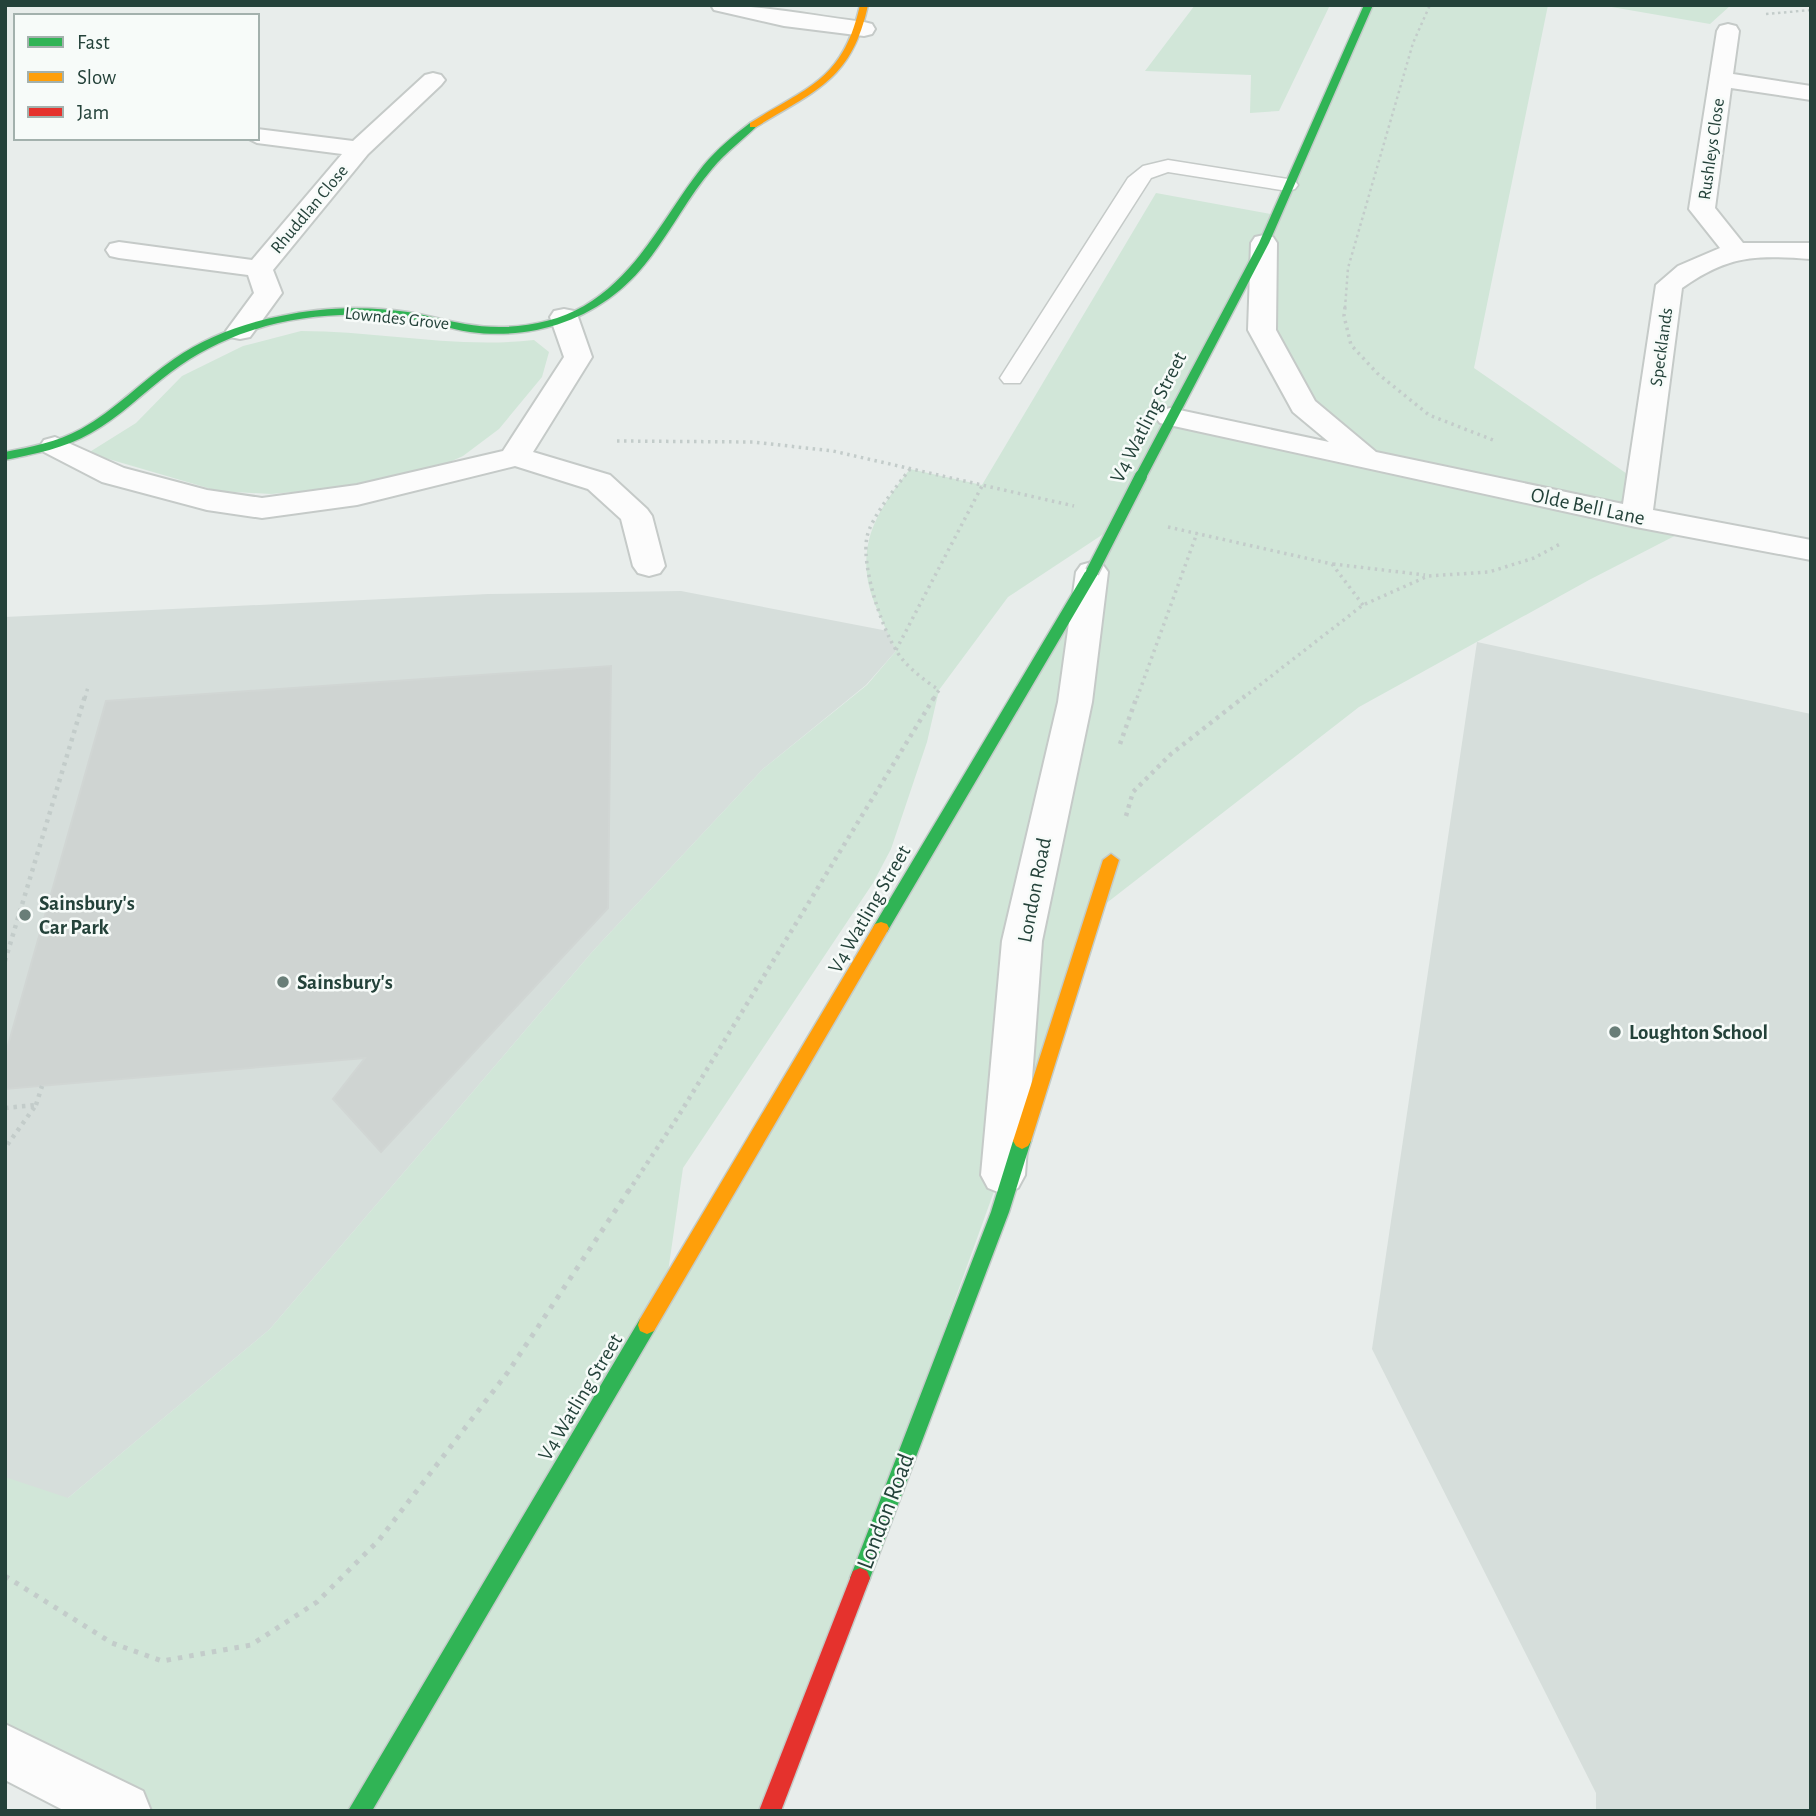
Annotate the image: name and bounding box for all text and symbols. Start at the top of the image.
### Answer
legend [14,14,259,140]
text: Fast [77,32,110,53]
text: Slow [77,67,116,88]
street label: Rushleys Close [1696,97,1728,201]
text: Jam [77,102,109,123]
street label: Rhuddlan Close [268,162,352,257]
street label: Lowndes Grove [344,305,450,333]
street label: Specklands [1648,307,1676,387]
street label: V4 Watling Street [1106,348,1191,486]
street label: Olde Bell Lane [1529,484,1647,529]
street label: London Road [1014,836,1055,944]
street label: V4 Watling Street [824,842,915,977]
place label: Sainsbury's Car Park [39,893,135,938]
marker: Sainsbury's Car Park [17,907,33,923]
place label: Sainsbury's [297,972,393,993]
marker: Sainsbury's [275,974,291,990]
place label: Loughton School [1629,1022,1768,1043]
marker: Loughton School [1607,1024,1623,1040]
street label: V4 Watling Street [534,1330,627,1464]
street label: London Road [853,1450,919,1572]

